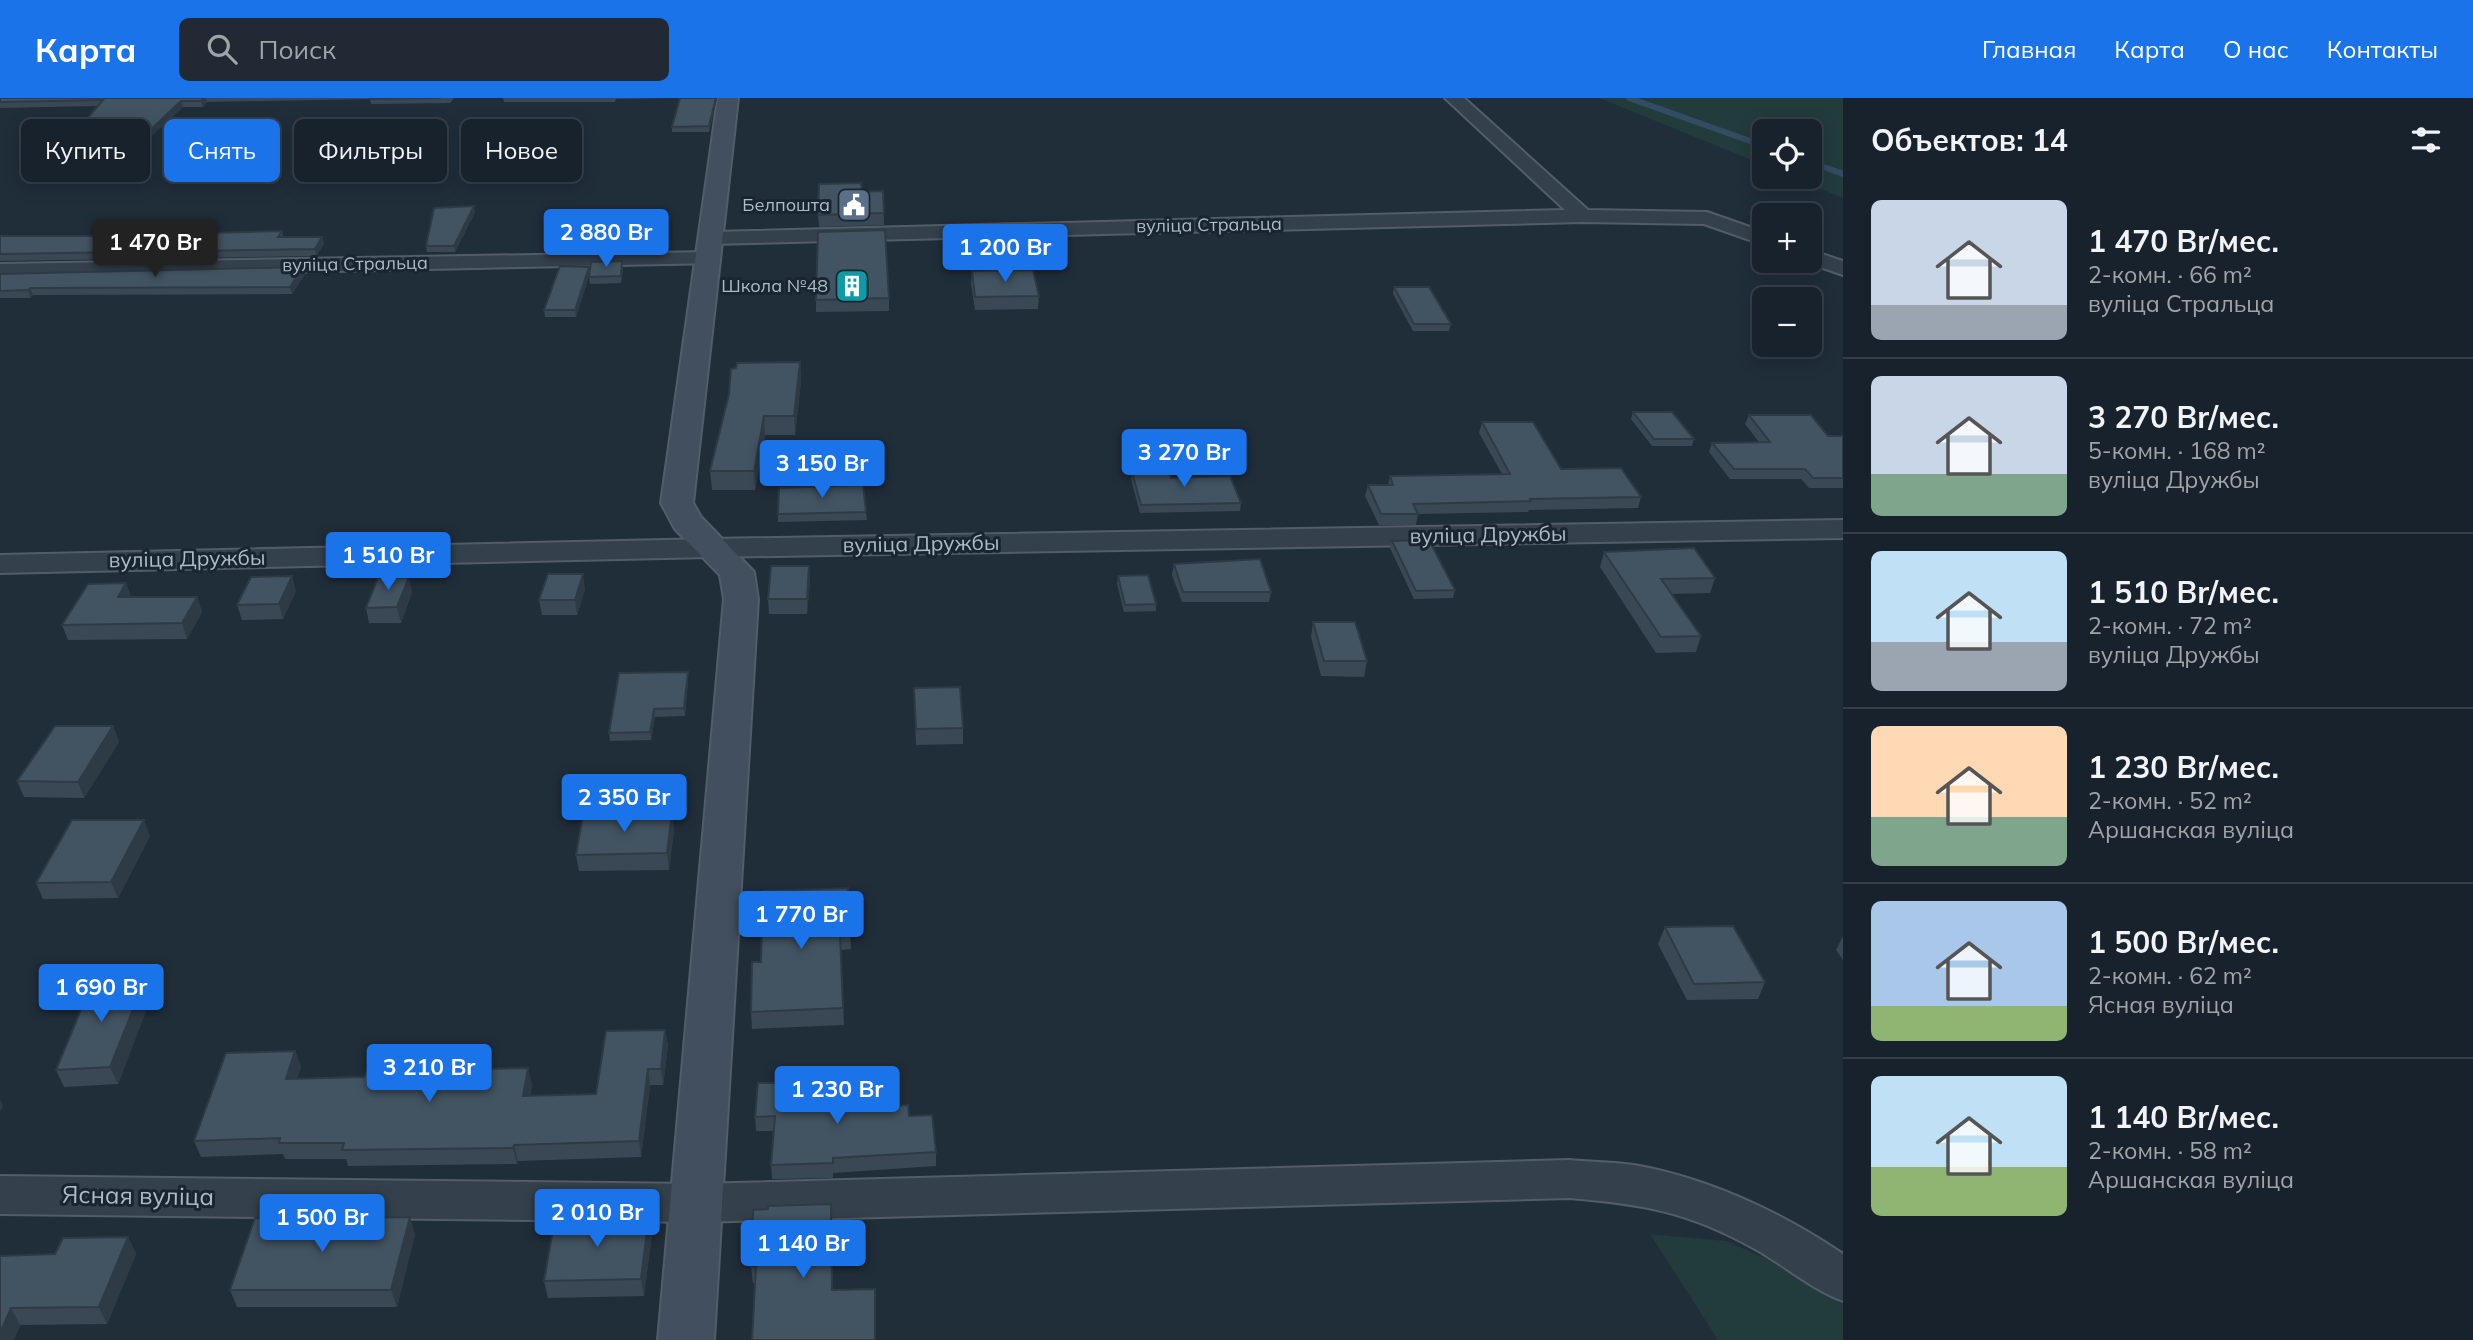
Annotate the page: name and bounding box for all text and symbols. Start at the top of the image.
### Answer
search box [179,18,669,81]
text: Карта [35,29,137,70]
icon: search [203,30,241,68]
text: Поиск [259,33,336,66]
text: Главная [1982,34,2076,64]
text: Карта [2114,34,2185,64]
text: О нас [2223,34,2289,64]
text: Контакты [2327,34,2438,64]
chip: Купить [21,119,150,182]
chip: Снять [164,119,280,182]
chip: Фильтры [294,119,447,182]
chip: Новое [461,119,582,182]
map controls [1752,119,1822,357]
button: locate [1752,119,1822,189]
text: Объектов: 14 [1871,121,2068,159]
icon: filters [2407,121,2445,159]
public building icon: Белпошта [835,186,873,224]
place label: Белпошта [742,193,830,216]
button: + [1752,203,1822,273]
pin: 2 880 Br [534,209,678,269]
street label: вуліца Стральца [1136,212,1282,237]
text: 2 880 Br [560,217,652,246]
pin: 1 470 Br [83,220,227,279]
text: 1 470 Br/мес. [2088,222,2279,260]
pin: 1 200 Br [933,225,1077,284]
text: 1 470 Br [109,227,201,256]
icon: home [1927,228,2011,312]
text: 1 200 Br [959,232,1051,261]
street label: вуліца Стральца [282,251,428,276]
text: 2-комн. · 66 m² [2088,260,2252,289]
building icon: Школа №48 [833,267,871,305]
place label: Школа №48 [721,274,828,297]
button: − [1752,287,1822,357]
text: вуліца Стральца [2088,289,2274,318]
text: 3 270 Br/мес. [2088,398,2279,436]
icon: home [1927,404,2011,488]
pin: 3 270 Br [1112,430,1256,489]
text: 5-комн. · 168 m² [2088,436,2266,465]
text: 3 270 Br [1138,437,1230,466]
pin: 3 150 Br [750,440,894,500]
text: 3 150 Br [776,448,868,477]
text: вуліца Дружбы [2088,465,2260,494]
street label: вуліца Дружбы [1409,520,1567,548]
street label: вуліца Дружбы [842,529,1000,557]
pin: 1 510 Br [316,532,460,592]
text: 1 510 Br [342,540,434,569]
street label: вуліца Дружбы [108,544,266,572]
text: 1 510 Br/мес. [2088,573,2279,611]
icon: home [1927,579,2011,663]
text: 2-комн. · 72 m² [2088,611,2252,640]
text: вуліца Дружбы [2088,640,2260,669]
text: 1 230 Br/мес. [2088,748,2279,786]
icon: home [1927,754,2011,838]
pin: 2 350 Br [552,774,696,834]
text: 2 350 Br [578,782,670,811]
text: 2-комн. · 52 m² [2088,786,2252,815]
text: Аршанская вуліца [2088,815,2294,844]
pin: 1 770 Br [729,892,873,951]
text: 1 770 Br [755,899,847,928]
text: 1 500 Br/мес. [2088,923,2279,961]
icon: home [1927,929,2011,1013]
text: 2-комн. · 62 m² [2088,961,2252,990]
pin: 1 690 Br [29,964,173,1024]
text: 1 690 Br [55,972,147,1001]
text: Ясная вуліца [2088,990,2234,1019]
pin: 3 210 Br [357,1044,501,1104]
text: 3 210 Br [383,1052,475,1081]
pin: 1 230 Br [765,1066,909,1126]
text: 1 230 Br [791,1074,883,1103]
text: 1 140 Br/мес. [2088,1098,2279,1136]
icon: home [1927,1104,2011,1188]
text: 2-комн. · 58 m² [2088,1136,2252,1165]
text: Аршанская вуліца [2088,1165,2294,1194]
street label: Ясная вуліца [62,1179,214,1211]
pin: 2 010 Br [525,1190,669,1249]
pin: 1 500 Br [250,1194,394,1254]
text: 2 010 Br [551,1197,643,1226]
text: 1 500 Br [276,1202,368,1231]
pin: 1 140 Br [731,1220,875,1280]
text: 1 140 Br [757,1228,849,1257]

